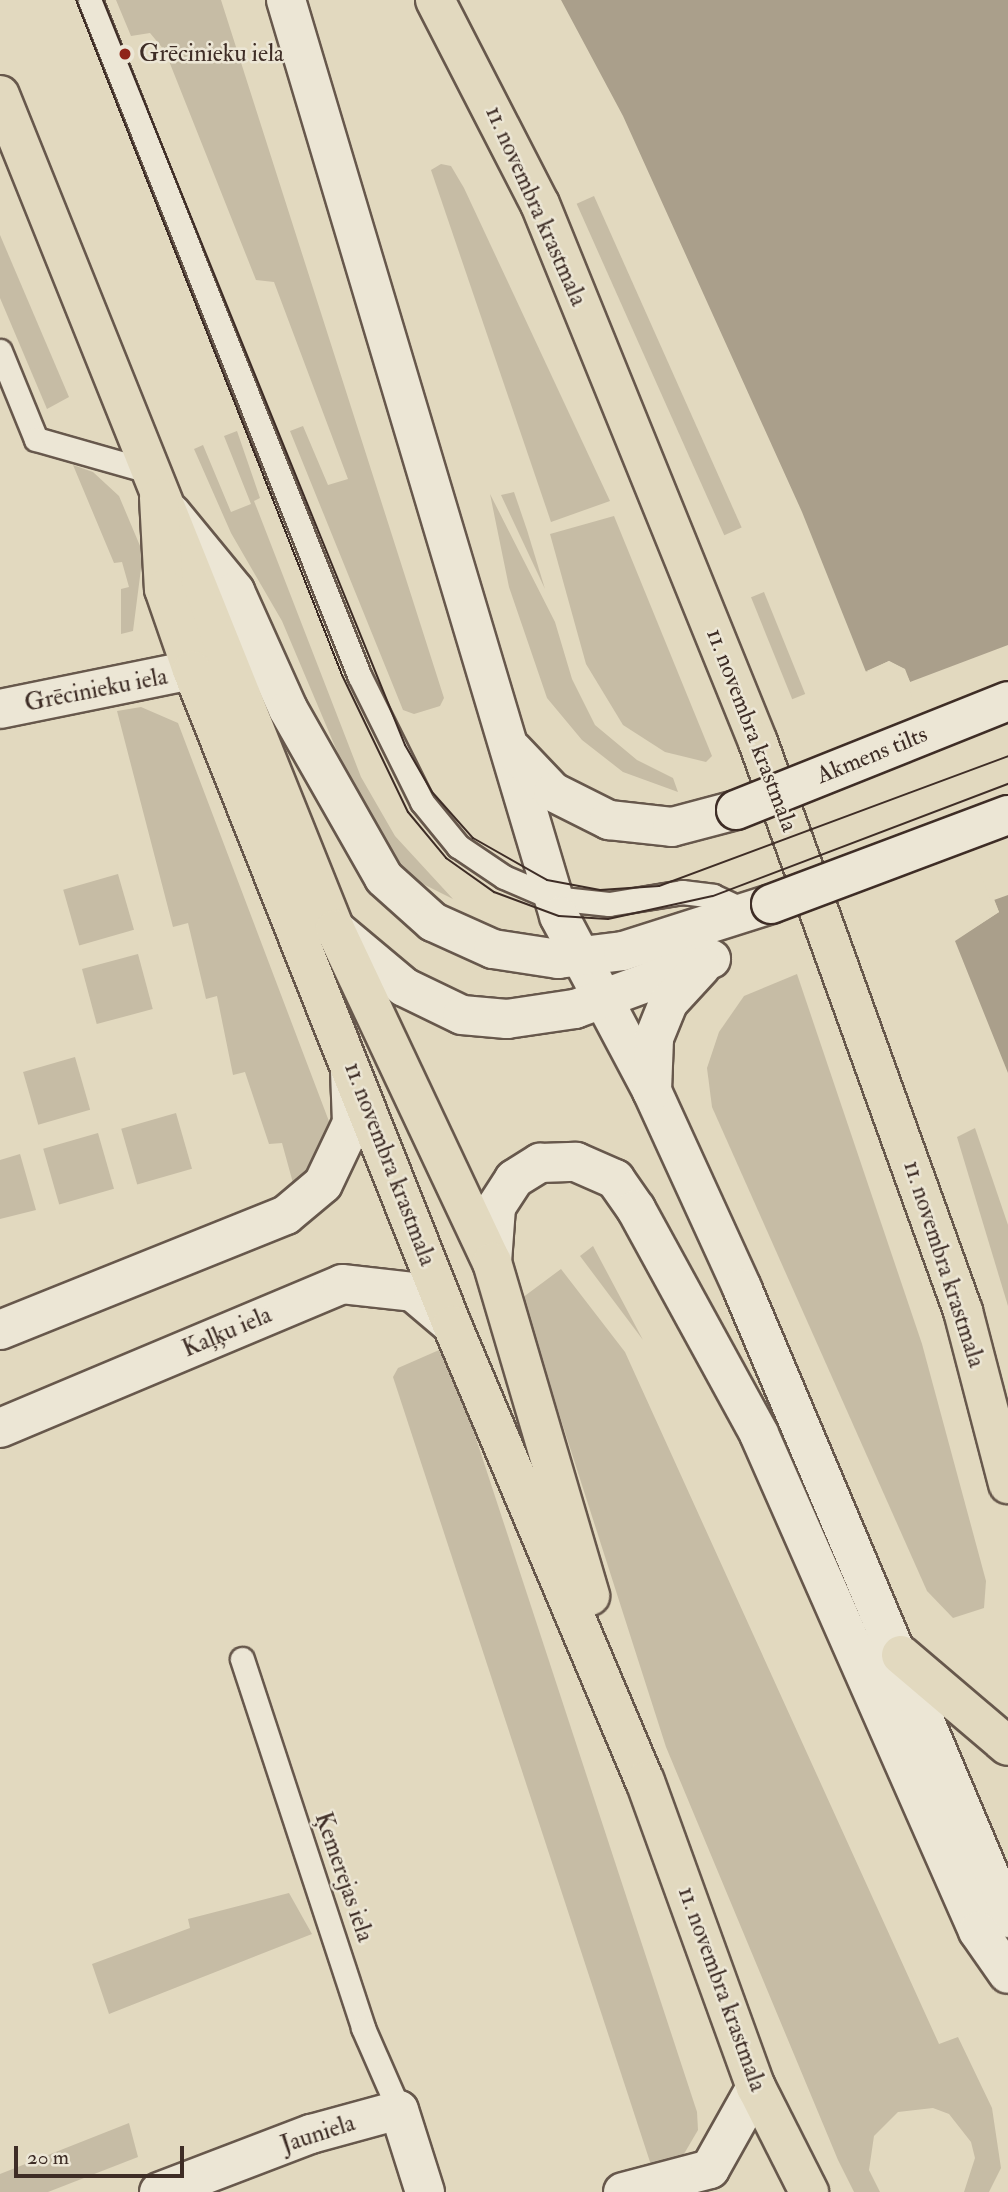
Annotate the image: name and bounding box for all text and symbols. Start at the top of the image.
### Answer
place label: Grēcinieku iela [139,40,284,68]
marker: Grēcinieku iela [117,46,133,62]
street label: 11. novembra krastmala [479,102,593,310]
street label: 11. novembra krastmala [700,624,804,836]
street label: Grēcinieku iela [22,662,170,718]
street label: Akmens tilts [812,720,932,790]
street label: 11. novembra krastmala [338,1058,442,1270]
street label: 11. novembra krastmala [897,1157,991,1371]
street label: Kaļķu iela [178,1300,276,1364]
street label: Ķemerejas iela [308,1808,380,1946]
street label: 11. novembra krastmala [672,1883,772,2095]
street label: Jauniela [277,2109,359,2159]
scale bar [18,2132,187,2176]
text: 20 m [27,2144,69,2171]

